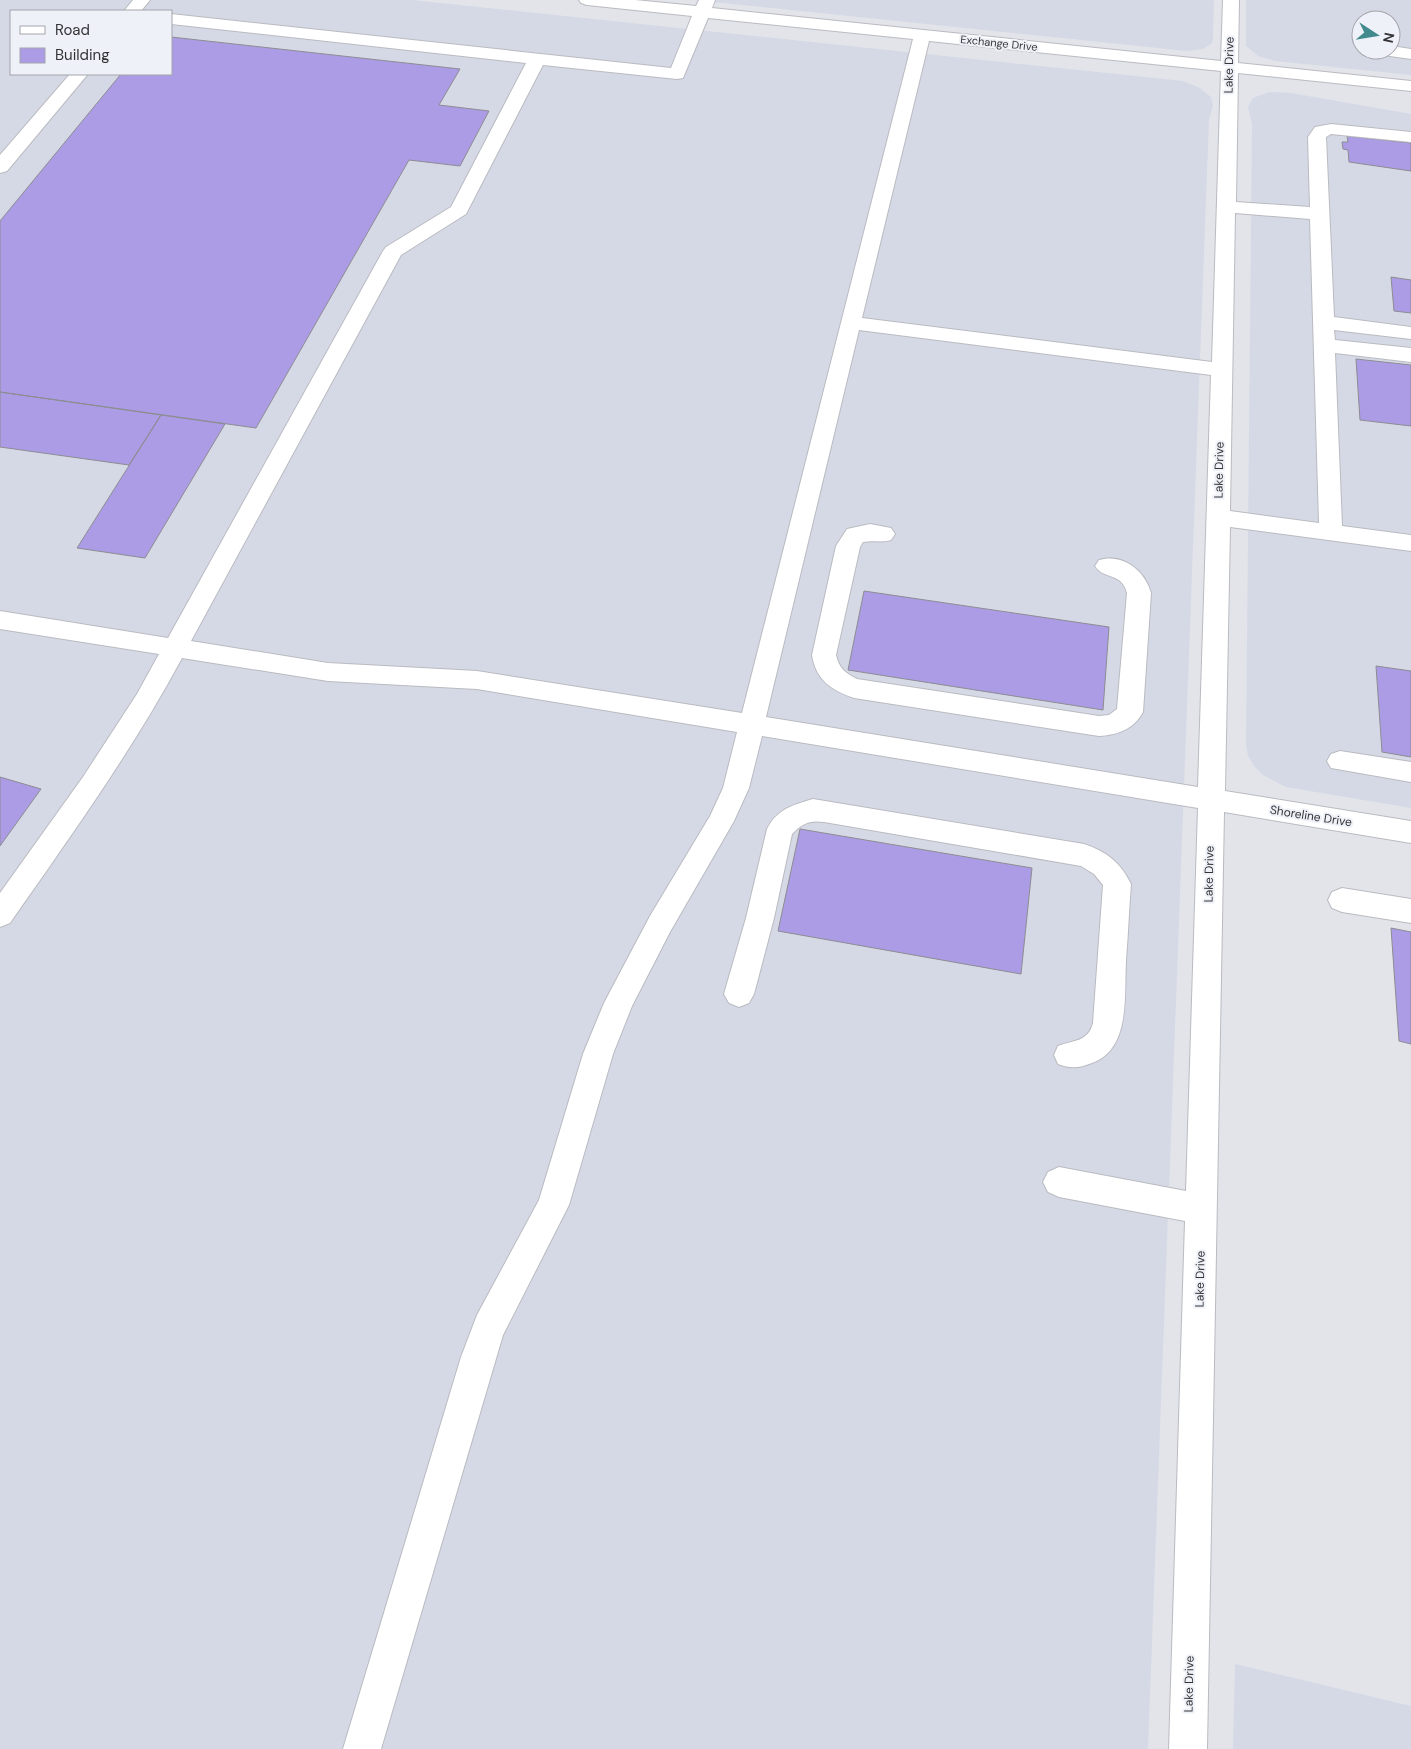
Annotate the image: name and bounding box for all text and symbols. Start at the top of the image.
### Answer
legend [10,10,172,75]
north arrow [1351,10,1401,60]
text: Road [55,20,90,40]
text: N [1379,31,1399,45]
street label: Exchange Drive [960,32,1038,54]
street label: Lake Drive [1221,36,1237,94]
text: Building [55,45,110,65]
street label: Lake Drive [1211,441,1227,499]
street label: Shoreline Drive [1269,802,1353,830]
street label: Lake Drive [1201,845,1217,903]
street label: Lake Drive [1192,1250,1208,1308]
street label: Lake Drive [1181,1655,1197,1713]

